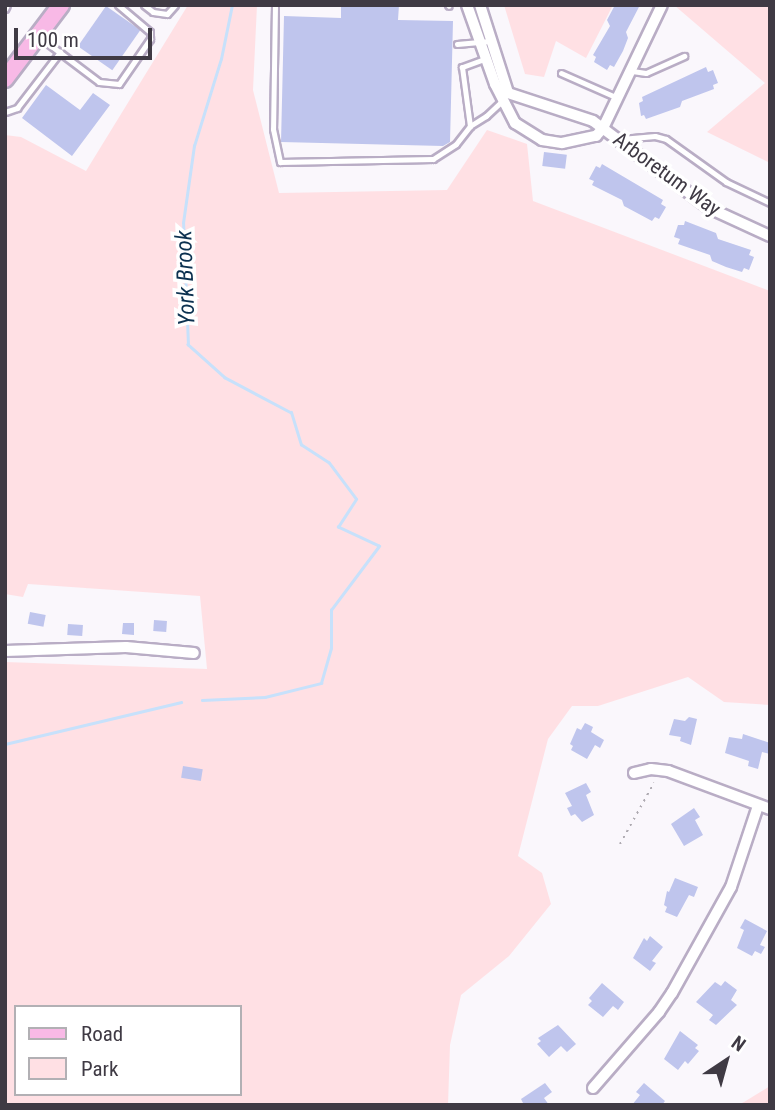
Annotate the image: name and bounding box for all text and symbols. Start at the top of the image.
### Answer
scale bar [18,14,156,58]
text: 100 m [27,28,79,52]
street label: Arboretum Way [608,127,726,221]
water label: York Brook [171,230,201,326]
legend [14,1005,242,1096]
text: Road [81,1022,123,1046]
north arrow [691,1026,761,1096]
text: N [727,1031,750,1056]
text: Park [81,1057,118,1081]

